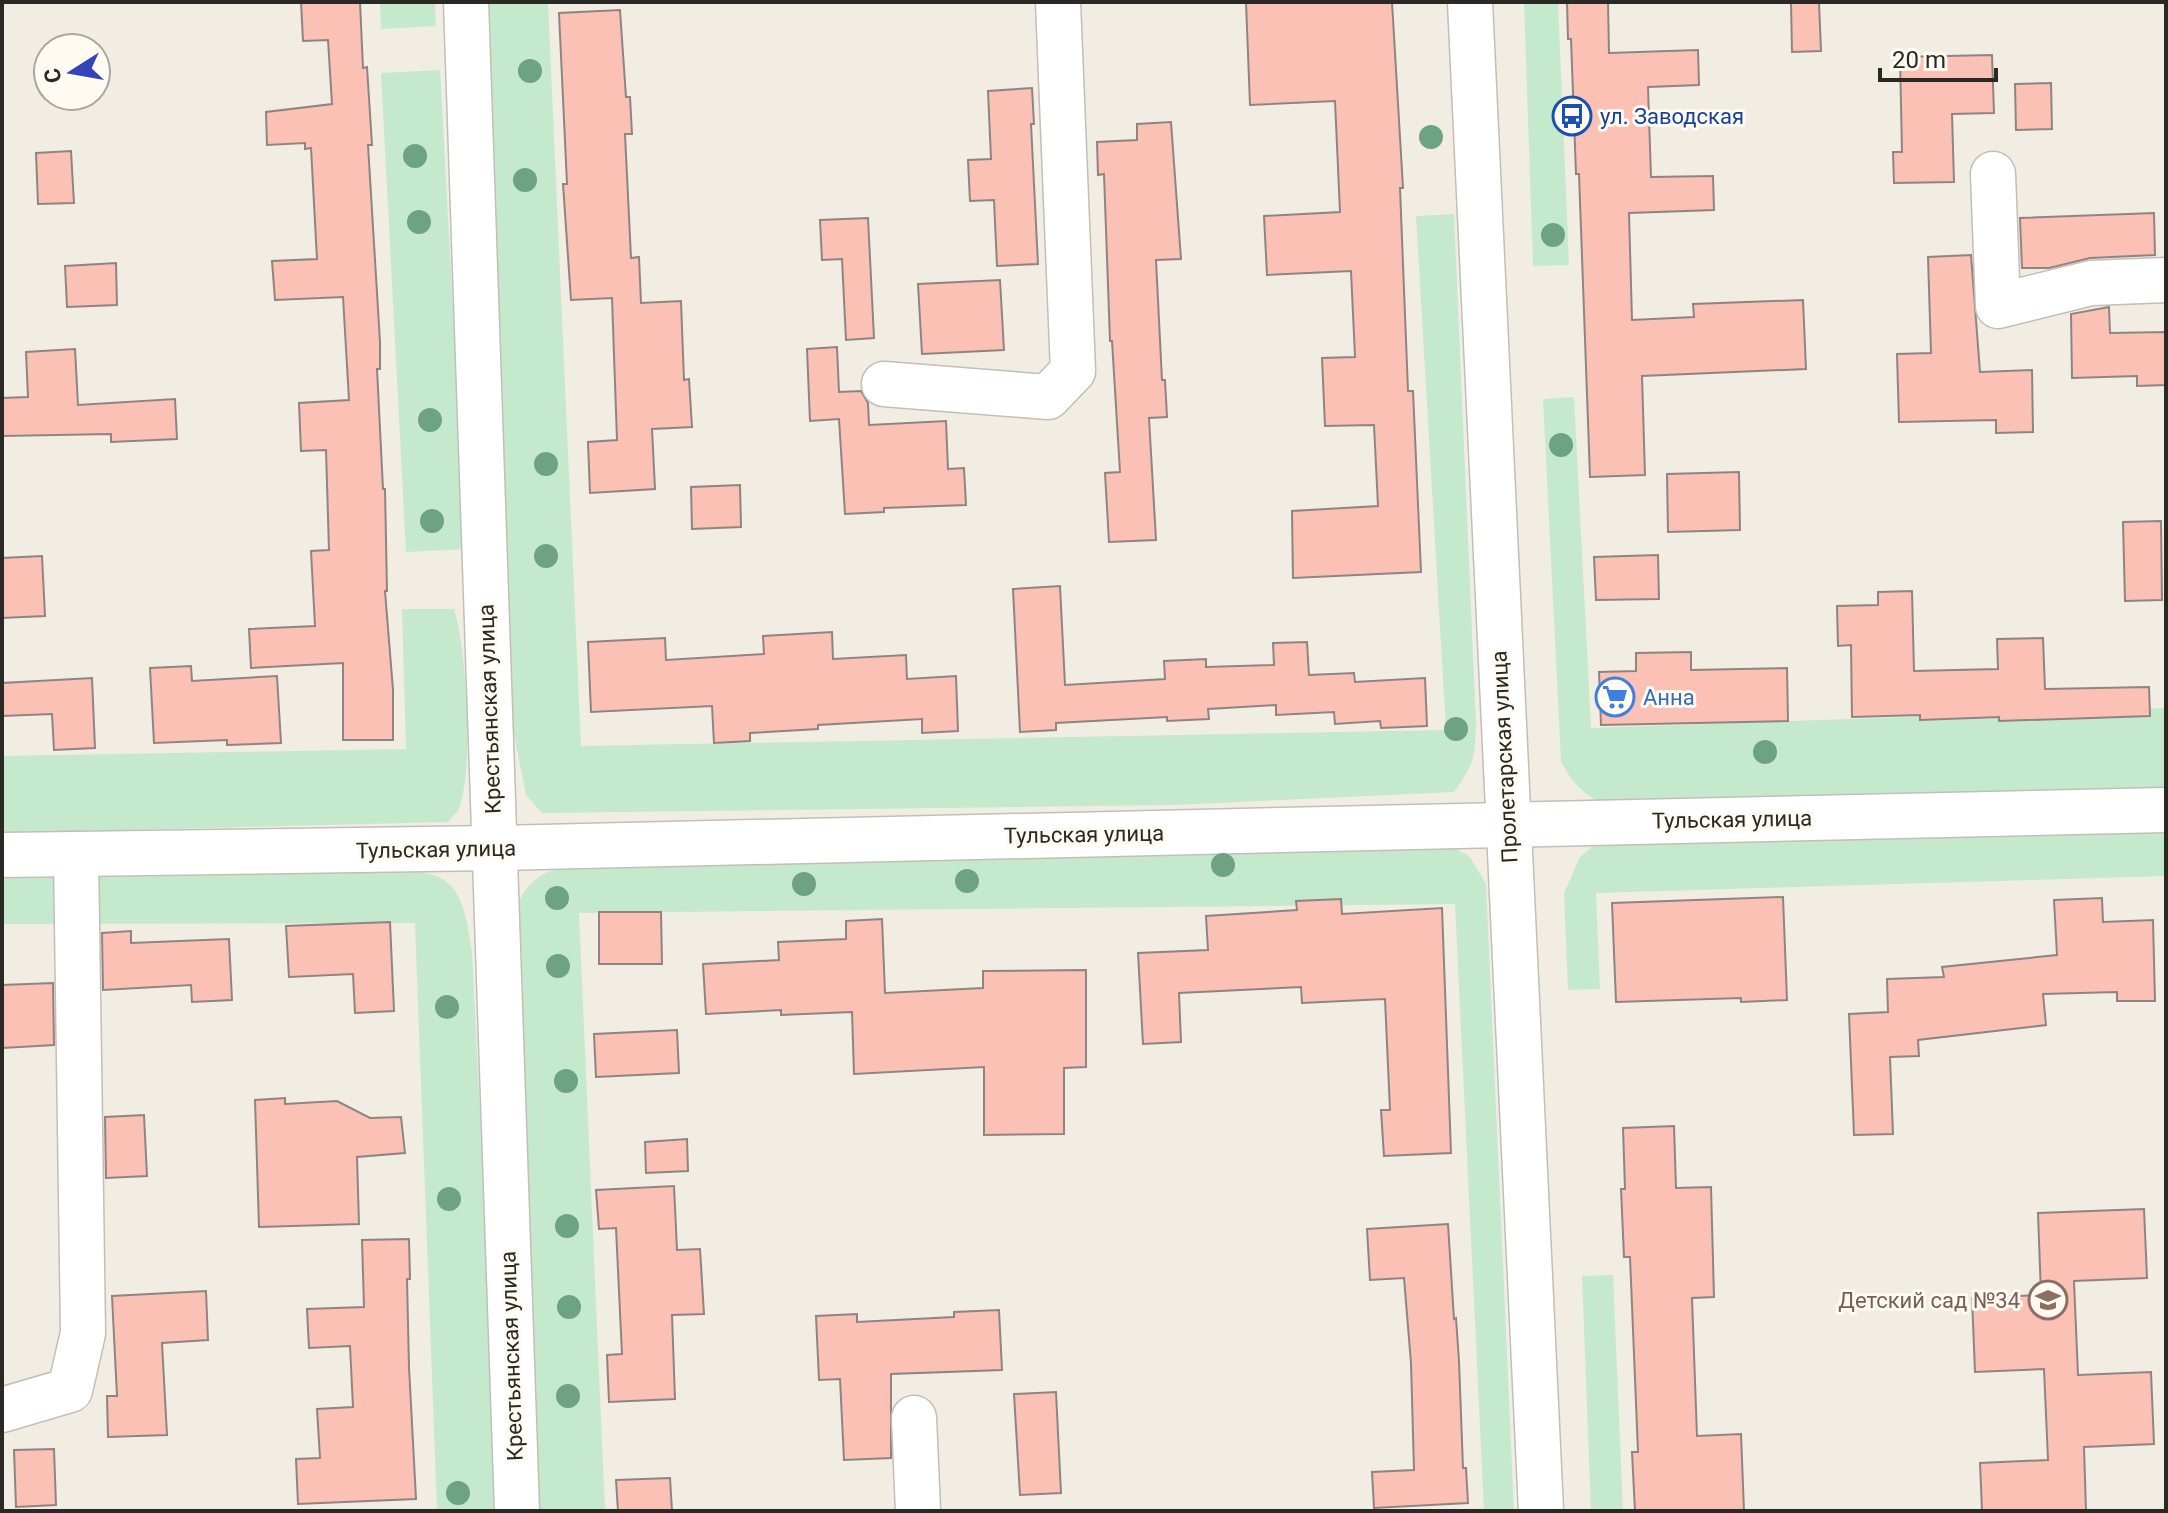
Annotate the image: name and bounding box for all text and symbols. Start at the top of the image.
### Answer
north arrow [32,32,112,112]
scale bar [1880,32,1996,82]
text: 20 m [1892,46,1946,74]
text: С [39,66,67,85]
bus stop icon: ул. Заводская [1551,95,1593,137]
place label: ул. Заводская [1600,104,1744,129]
street label: Крестьянская улица [473,604,506,814]
street label: Пролетарская улица [1486,650,1523,864]
supermarket icon: Анна [1594,676,1636,718]
place label: Анна [1643,685,1695,710]
street label: Тульская улица [1652,806,1812,833]
street label: Тульская улица [1004,821,1164,848]
street label: Тульская улица [356,836,516,863]
street label: Крестьянская улица [495,1251,528,1461]
school or university icon: Детский сад №34 [2027,1279,2069,1321]
place label: Детский сад №34 [1838,1288,2020,1313]

